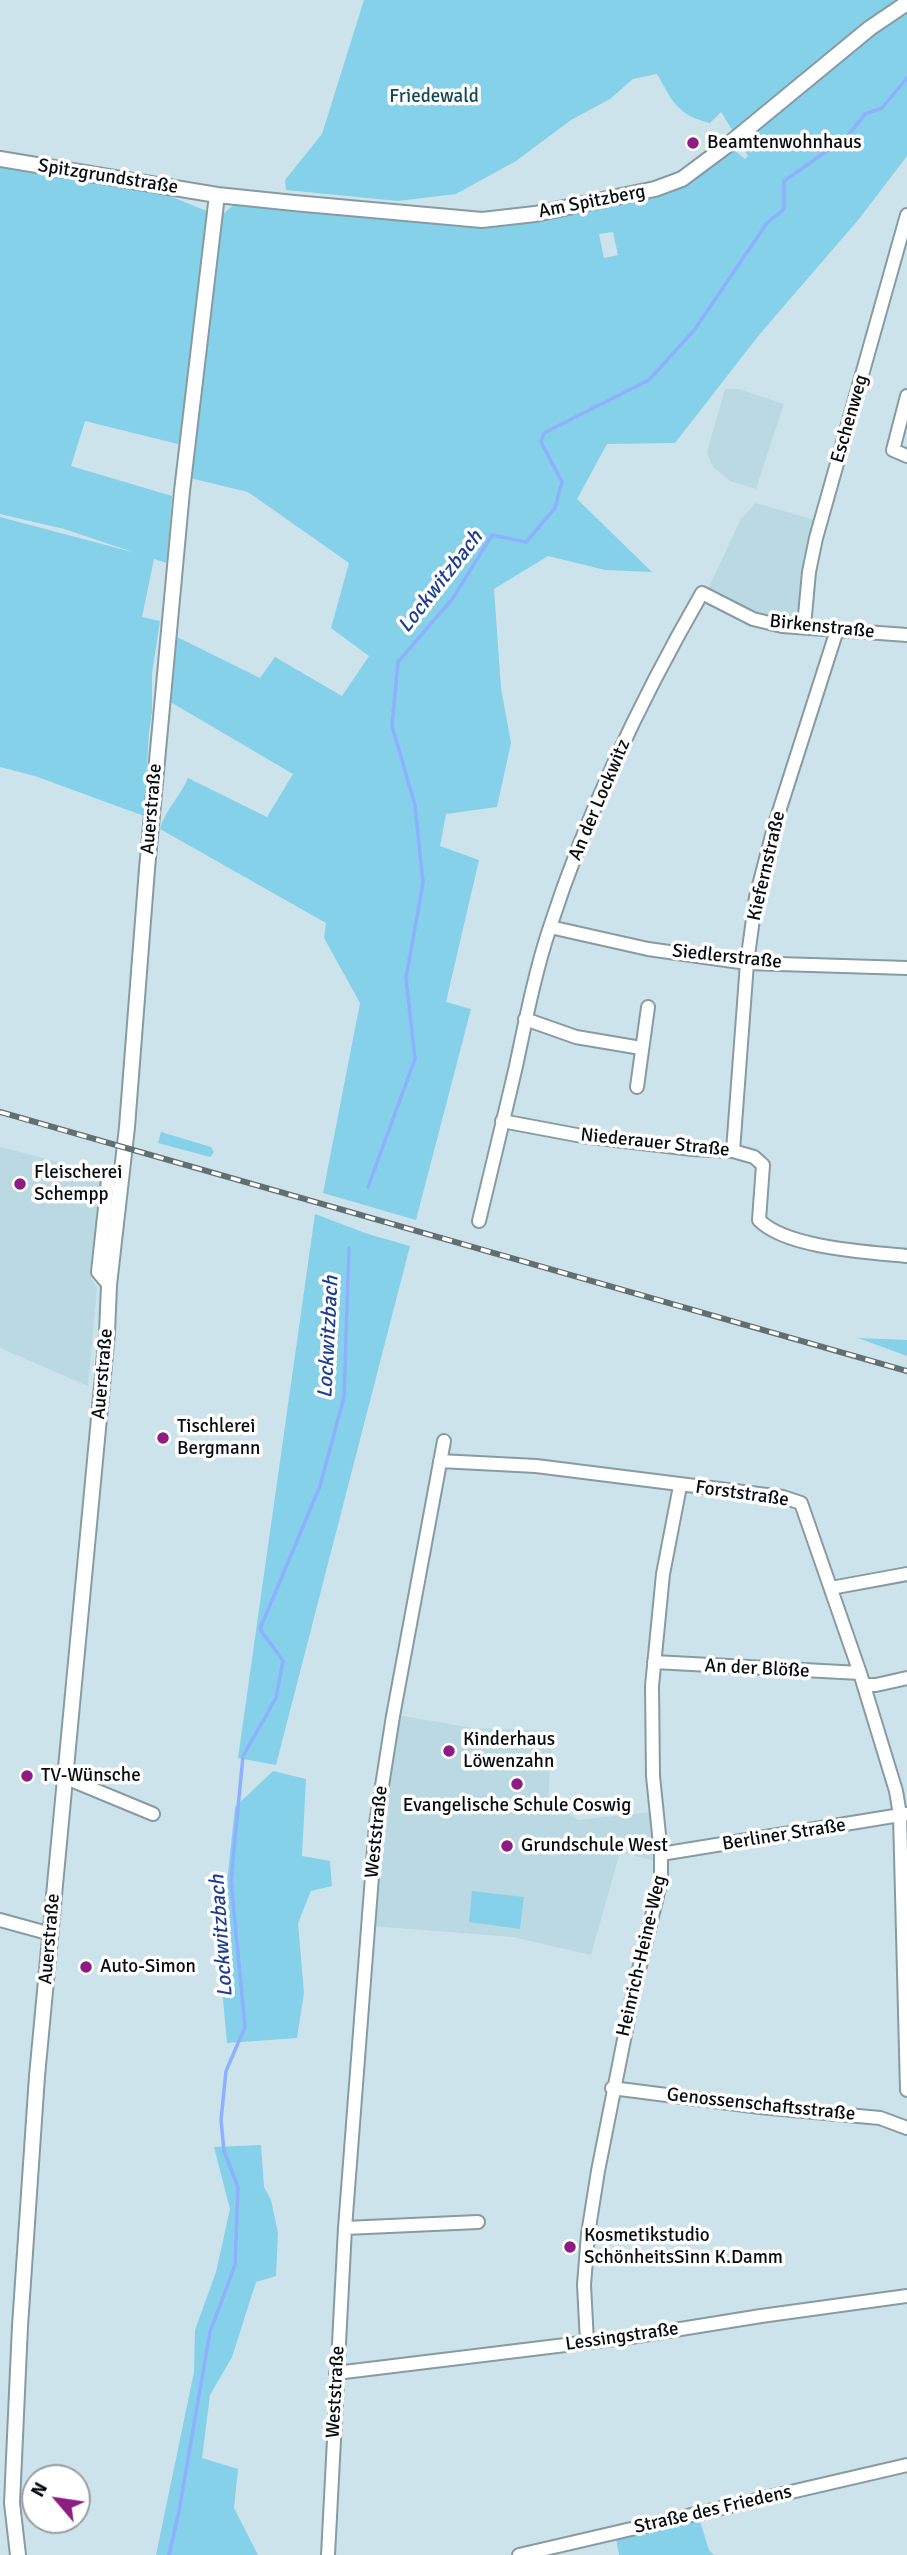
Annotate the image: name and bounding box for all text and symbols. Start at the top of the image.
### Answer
park label: Friedewald [389,86,479,108]
place label: Beamtenwohnhaus [707,132,862,154]
marker: Beamtenwohnhaus [685,135,701,151]
street label: Spitzgrundstraße [36,155,180,199]
street label: Am Spitzberg [537,180,647,224]
street label: Eschenweg [827,372,873,466]
water label: Lockwitzbach [393,526,489,638]
street label: Birkenstraße [768,610,876,644]
street label: An der Lockwitz [564,736,636,864]
street label: Auerstraße [137,763,167,855]
street label: Kiefernstraße [743,809,791,923]
street label: Siedlerstraße [671,940,783,974]
street label: Niederauer Straße [579,1124,731,1162]
place label: Fleischerei Schempp [34,1162,122,1206]
marker: Fleischerei Schempp [12,1176,28,1192]
water label: Lockwitzbach [313,1275,345,1399]
street label: Auerstraße [88,1328,118,1420]
place label: Tischlerei Bergmann [177,1416,260,1460]
marker: Tischlerei Bergmann [155,1430,171,1446]
street label: Forststraße [694,1476,790,1512]
street label: An der Blöße [704,1655,810,1683]
place label: Kinderhaus Löwenzahn [463,1729,555,1773]
marker: Kinderhaus Löwenzahn [441,1743,457,1759]
place label: TV-Wünsche [41,1765,141,1787]
marker: TV-Wünsche [19,1768,35,1784]
marker: Evangelische Schule Coswig [509,1776,525,1792]
street label: Weststraße [361,1785,393,1879]
place label: Evangelische Schule Coswig [403,1795,631,1817]
street label: Berliner Straße [721,1814,847,1856]
place label: Grundschule West [521,1835,668,1857]
marker: Grundschule West [499,1838,515,1854]
street label: Heinrich-Heine-Weg [612,1873,672,2039]
water label: Lockwitzbach [205,1874,239,1998]
street label: Auerstraße [35,1893,65,1985]
place label: Auto-Simon [100,1956,196,1978]
marker: Auto-Simon [78,1959,94,1975]
street label: Genossenschaftsstraße [666,2084,856,2126]
place label: Kosmetikstudio SchönheitsSinn K.Damm [584,2225,783,2269]
marker: Kosmetikstudio SchönheitsSinn K.Damm [562,2239,578,2255]
street label: Lessingstraße [564,2318,680,2356]
street label: Weststraße [322,2345,350,2439]
north arrow [21,2464,91,2534]
text: N [26,2478,53,2501]
street label: Straße des Friedens [632,2481,794,2539]

